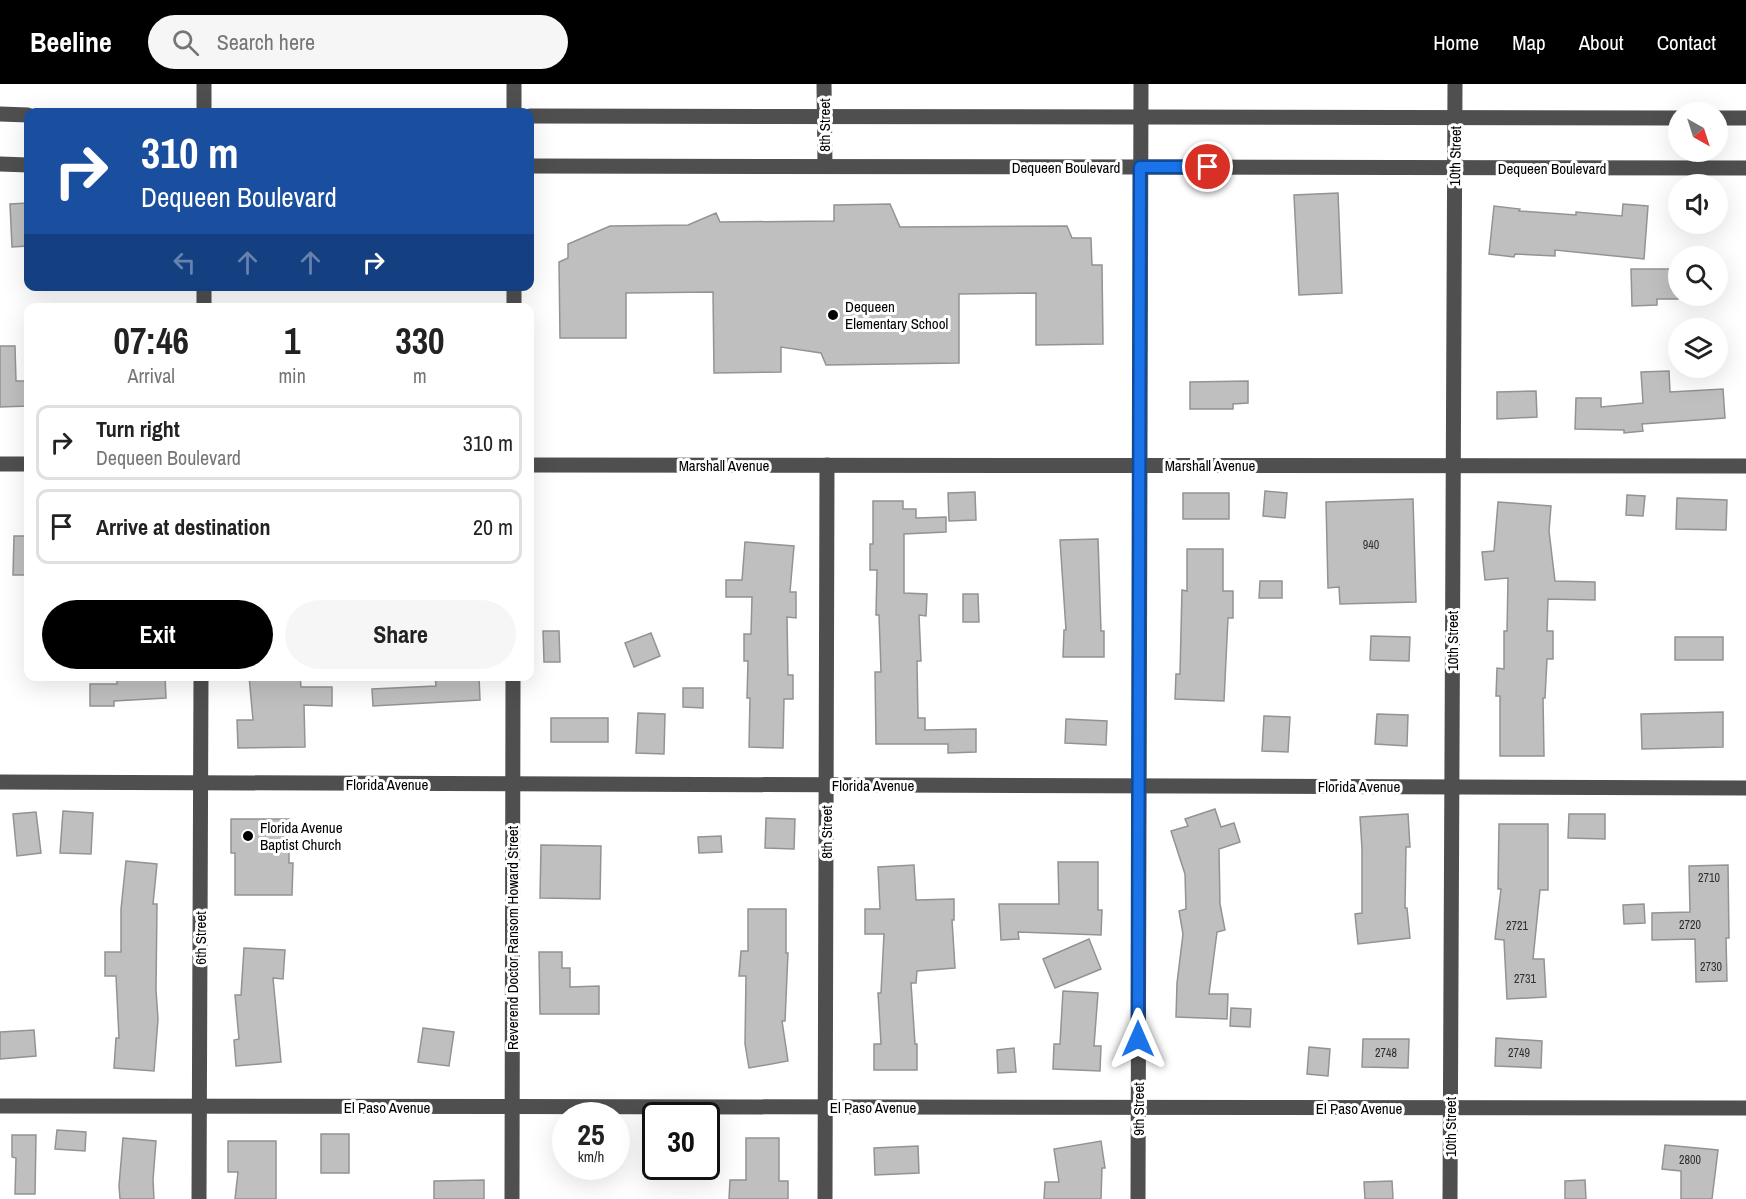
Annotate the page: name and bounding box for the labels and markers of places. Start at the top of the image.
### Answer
pin [1182,141,1233,192]
place label: Dequeen Elementary School [845,296,948,334]
marker: Dequeen Elementary School [826,308,840,322]
place label: Florida Avenue Baptist Church [260,817,343,855]
marker: Florida Avenue Baptist Church [241,829,255,843]

